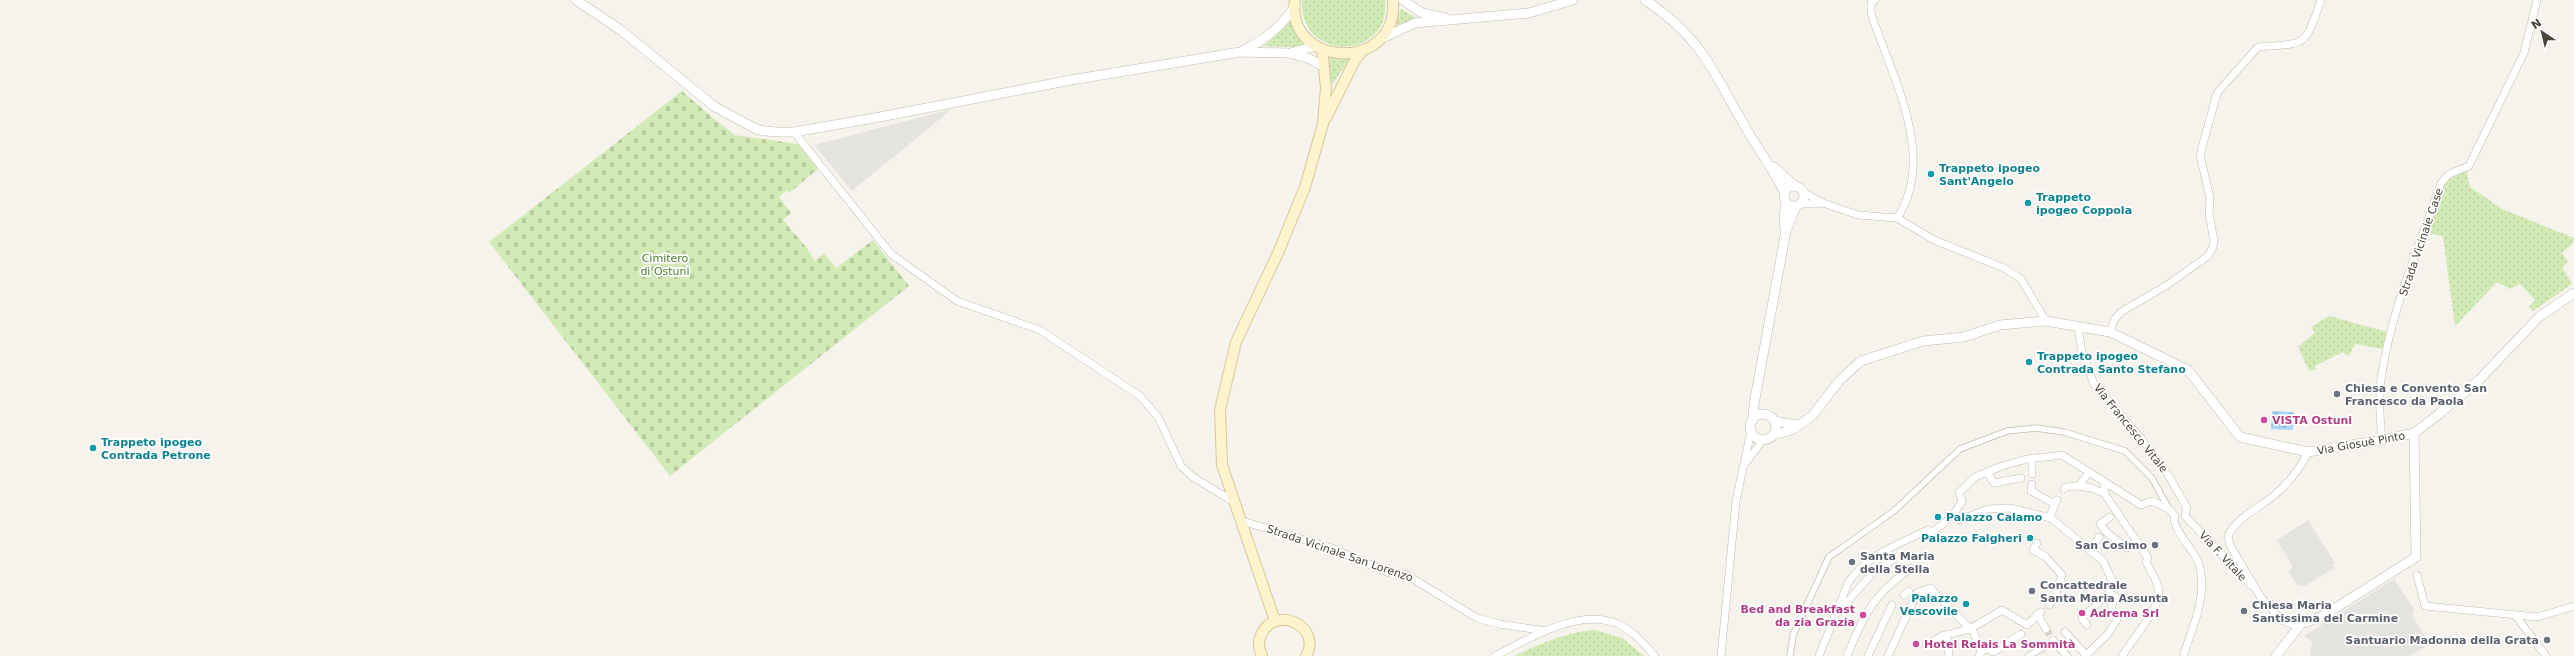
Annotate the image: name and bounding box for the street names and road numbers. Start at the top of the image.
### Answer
street label: Strada Vicinale Case [2397,186,2446,298]
street label: Via Francesco Vitale [2091,381,2171,475]
street label: Via Giosuè Pinto [2316,429,2406,458]
street label: Strada Vicinale San Lorenzo [1265,522,1415,585]
street label: Via F. Vitale [2196,529,2249,584]

